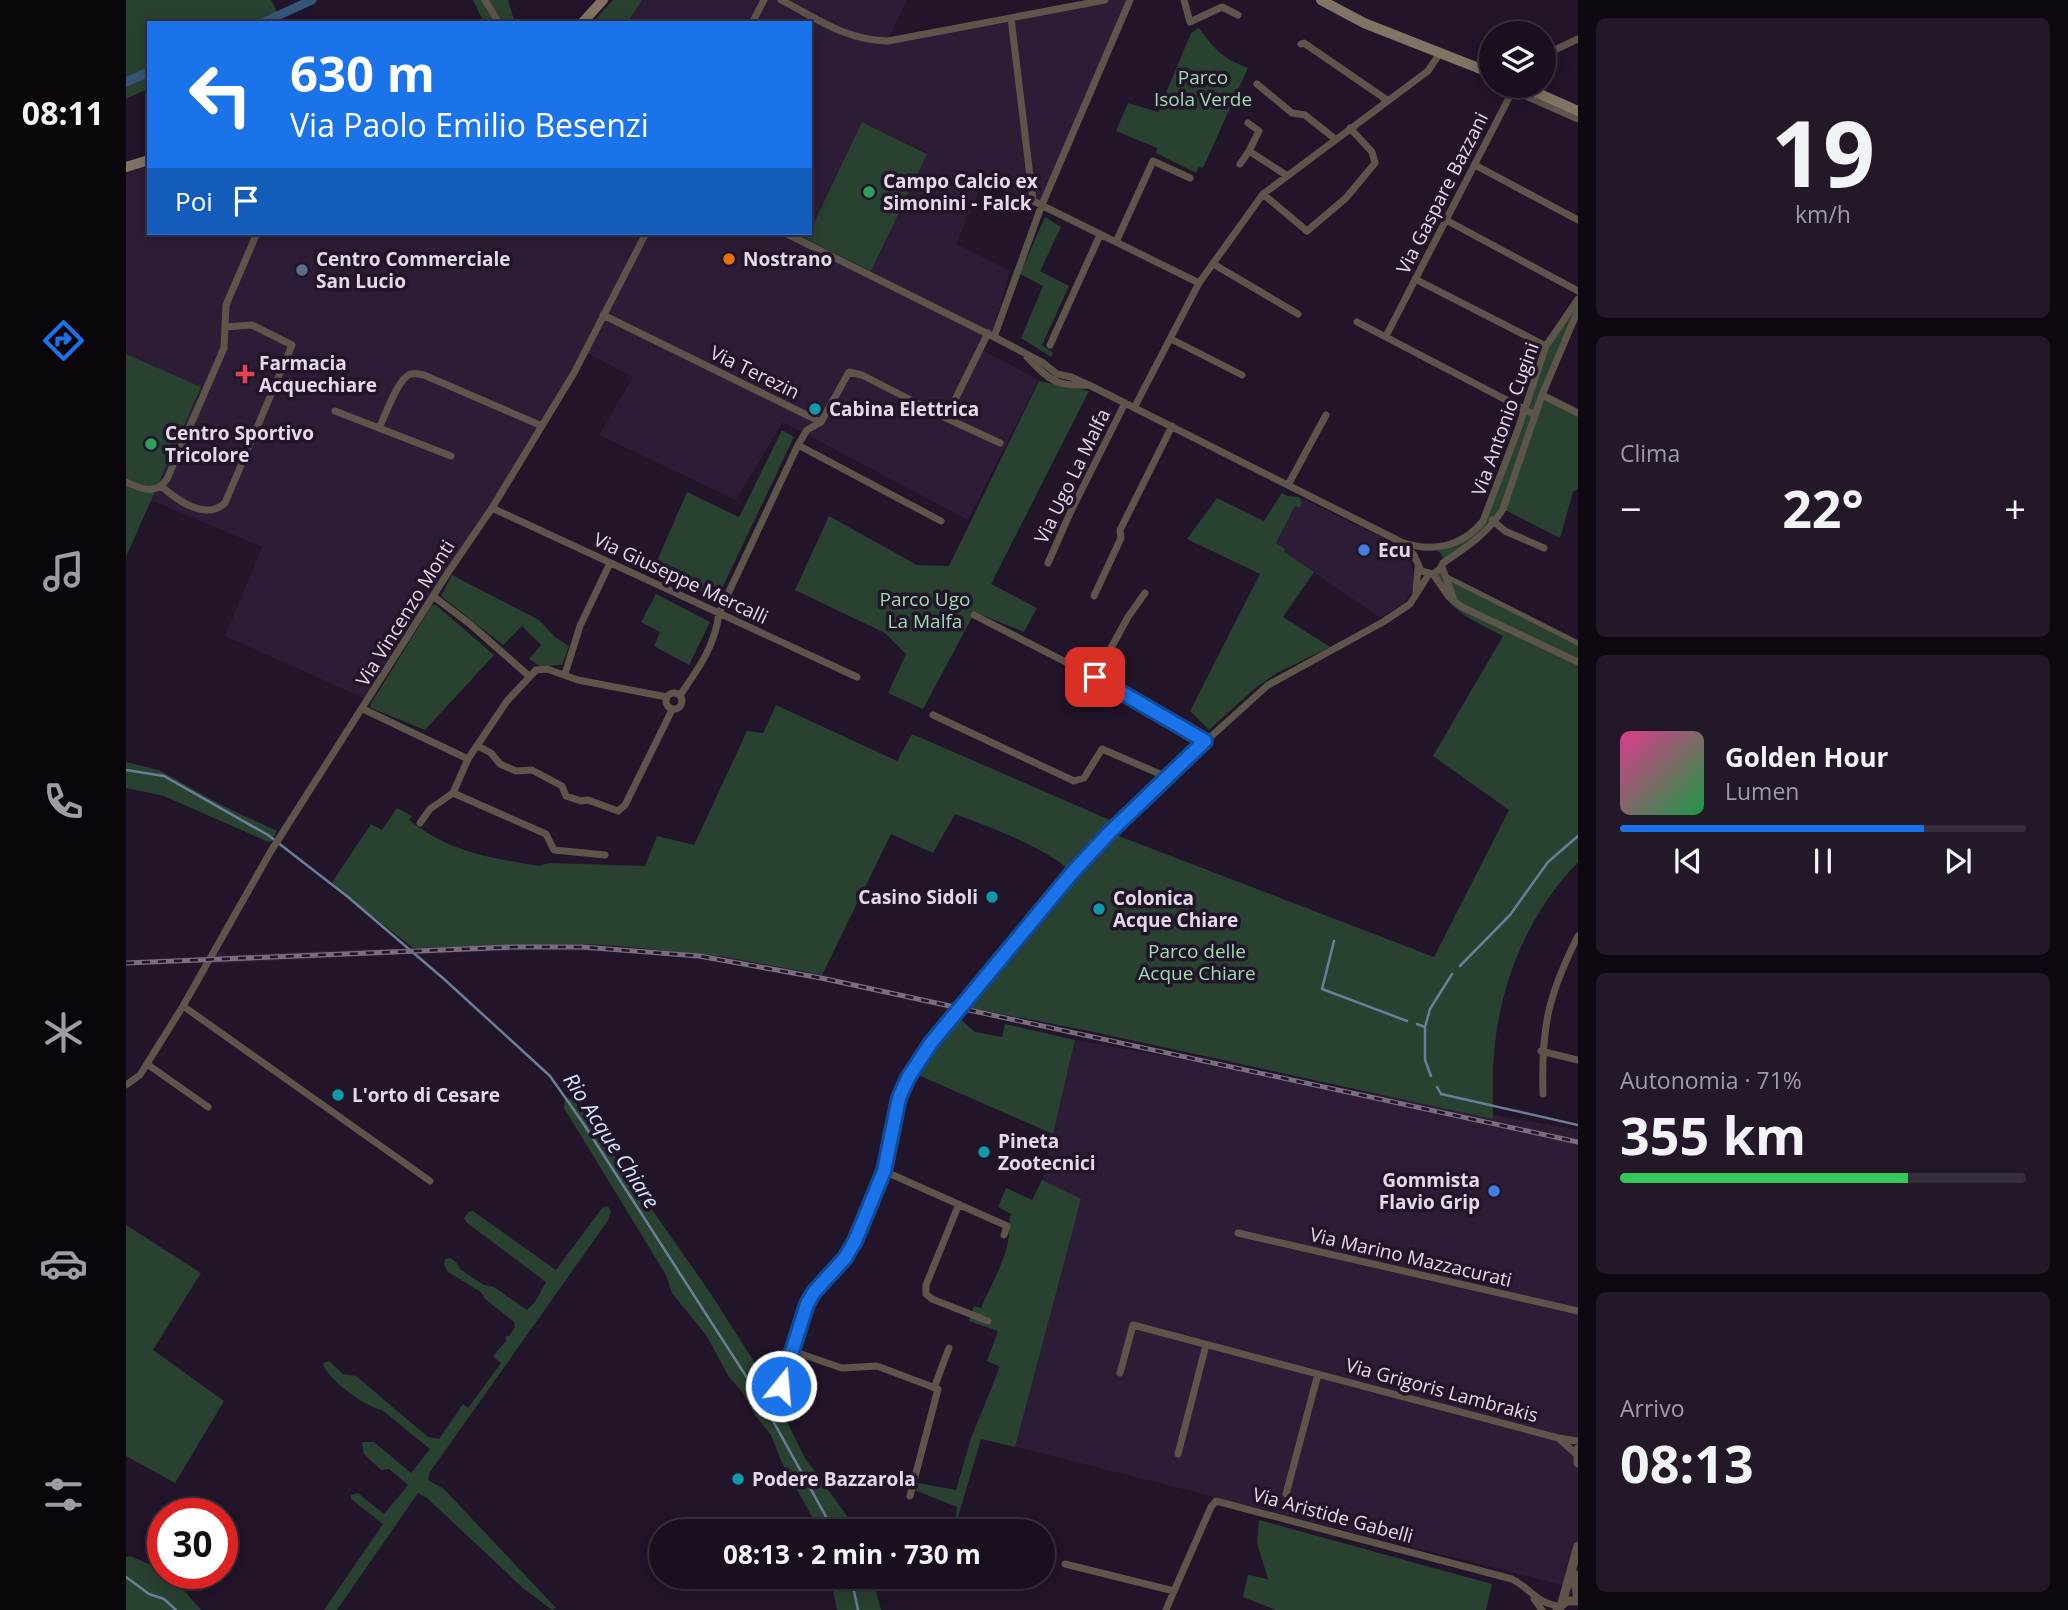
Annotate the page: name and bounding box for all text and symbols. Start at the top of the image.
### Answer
map controls [1479,21,1556,98]
button: layers [1479,21,1556,98]
text: 630 m [290,40,435,106]
icon: left [175,49,266,140]
park label: Parco Isola Verde [1154,64,1252,112]
text: 19 [1771,90,1875,214]
text: 08:11 [22,91,104,134]
text: Via Paolo Emilio Besenzi [290,103,649,146]
street label: Via Gaspare Bazzani [1390,108,1494,278]
place label: Campo Calcio ex Simonini - Falck [883,168,1038,216]
icon: arrive [227,182,265,220]
text: Poi [175,183,213,219]
marker: Campo Calcio ex Simonini - Falck [861,184,877,200]
text: km/h [1795,198,1851,230]
place label: Centro Commerciale San Lucio [316,246,511,294]
place label: Nostrano [743,246,832,272]
marker: Nostrano [721,251,737,267]
marker: Centro Commerciale San Lucio [294,262,310,278]
icon: directions [39,316,88,365]
street label: Via Terezin [706,339,804,405]
street label: Via Antonio Cugini [1465,339,1545,499]
place label: Farmacia Acquechiare [259,350,377,398]
marker: Farmacia Acquechiare [237,366,253,382]
place label: Cabina Elettrica [829,396,979,422]
marker: Cabina Elettrica [807,401,823,417]
street label: Via Ugo La Malfa [1028,404,1116,548]
place label: Centro Sportivo Tricolore [165,420,314,468]
marker: Centro Sportivo Tricolore [143,436,159,452]
text: Clima [1620,437,1680,469]
text: 22° [1782,472,1864,543]
text: − [1620,482,1642,534]
text: + [2004,482,2026,534]
street label: Via Giuseppe Mercalli [589,526,773,630]
street label: Via Vincenzo Monti [350,535,460,691]
place label: Ecu [1378,537,1411,563]
marker: Ecu [1356,542,1372,558]
icon: music [39,547,88,596]
park label: Parco Ugo La Malfa [880,586,970,634]
pin [1065,647,1125,707]
icon: arrive [1076,658,1114,696]
text: Golden Hour [1725,739,1888,775]
text: Lumen [1725,775,1799,807]
icon: phone [39,777,88,826]
icon: previous [1669,842,1707,880]
icon: pause [1804,842,1842,880]
icon: next [1939,842,1977,880]
place label: Casino Sidoli [858,884,978,910]
place label: Colonica Acque Chiare [1113,885,1238,933]
marker: Casino Sidoli [984,889,1000,905]
marker: Colonica Acque Chiare [1091,901,1107,917]
park label: Parco delle Acque Chiare [1138,938,1256,986]
icon: climate [39,1008,88,1057]
text: Autonomia · 71% [1620,1064,1802,1096]
water label: Rio Acque Chiare [558,1067,666,1214]
place label: L'orto di Cesare [352,1082,500,1108]
marker: L'orto di Cesare [330,1087,346,1103]
text: 355 km [1620,1099,1806,1170]
place label: Pineta Zootecnici [998,1128,1096,1176]
marker: Pineta Zootecnici [976,1144,992,1160]
place label: Gommista Flavio Grip [1379,1167,1480,1215]
marker: Gommista Flavio Grip [1486,1183,1502,1199]
street label: Via Marino Mazzacurati [1307,1221,1515,1293]
icon: car [39,1239,88,1288]
position arrow [744,1349,818,1423]
street label: Via Grigoris Lambrakis [1343,1352,1541,1428]
text: Arrivo [1620,1392,1684,1424]
text: 08:13 [1620,1427,1754,1498]
place label: Podere Bazzarola [752,1466,916,1492]
icon: filters [39,1470,88,1519]
marker: Podere Bazzarola [730,1471,746,1487]
street label: Via Aristide Gabelli [1250,1481,1416,1549]
speed limit sign: 30 [147,1498,238,1589]
text: 08:13 · 2 min · 730 m [723,1536,981,1572]

